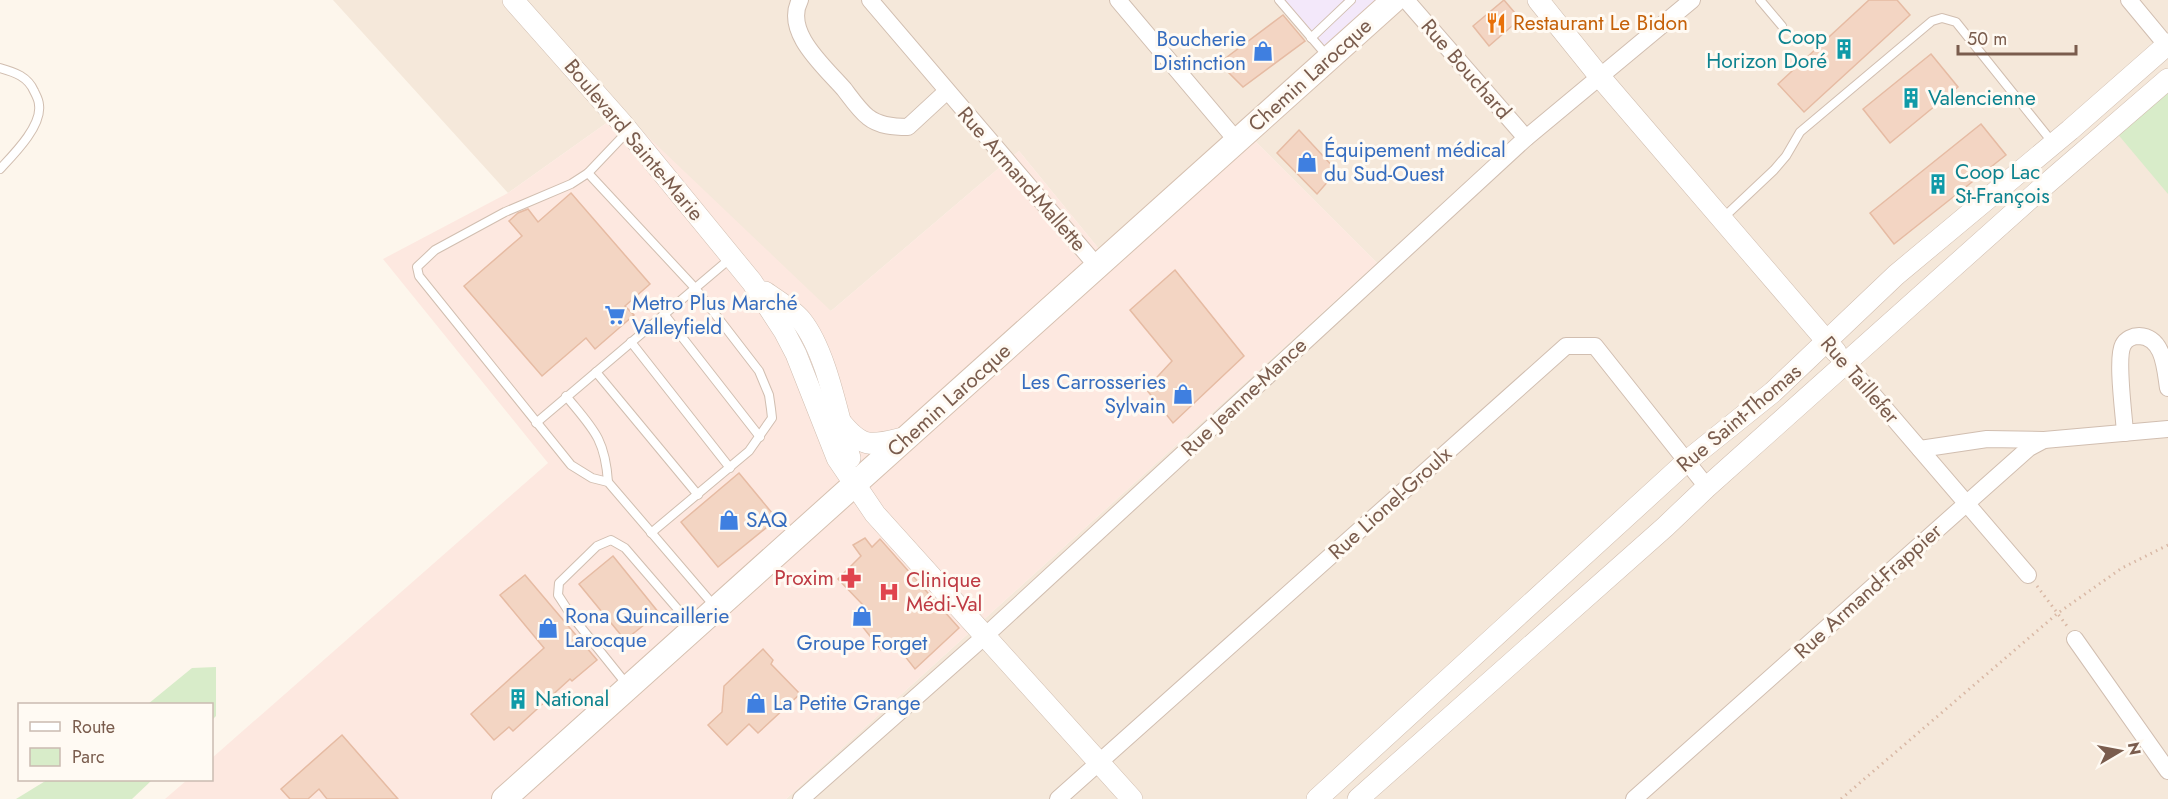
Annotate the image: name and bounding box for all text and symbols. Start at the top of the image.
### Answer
place label: Restaurant Le Bidon [1513,8,1688,38]
street label: Chemin Larocque [1242,11,1379,139]
restaurant icon: Restaurant Le Bidon [1484,11,1508,35]
street label: Rue Bouchard [1414,12,1518,126]
scale bar [1958,18,2076,56]
place label: Coop Horizon Doré [1706,22,1827,76]
place label: Boucherie Distinction [1153,24,1246,78]
text: 50 m [1967,26,2007,52]
building icon: Coop Horizon Doré [1832,37,1856,61]
shop icon: Boucherie Distinction [1251,39,1275,63]
street label: Boulevard Sainte-Marie [557,52,711,228]
place label: Valencienne [1928,83,2036,113]
building icon: Valencienne [1899,86,1923,110]
street label: Rue Armand-Mallette [951,100,1094,258]
place label: Équipement médical du Sud-Ouest [1324,135,1506,189]
shop icon: Équipement médical du Sud-Ouest [1295,150,1319,174]
place label: Coop Lac St-François [1955,157,2050,211]
building icon: Coop Lac St-François [1926,172,1950,196]
place label: Metro Plus Marché Valleyfield [632,288,798,342]
supermarket icon: Metro Plus Marché Valleyfield [603,303,627,327]
street label: Rue Taillefer [1813,330,1907,431]
street label: Rue Jeanne-Mance [1174,331,1314,463]
street label: Chemin Larocque [881,336,1018,464]
street label: Rue Saint-Thomas [1670,357,1808,479]
place label: Les Carrosseries Sylvain [1021,367,1166,421]
shop icon: Les Carrosseries Sylvain [1171,382,1195,406]
street label: Rue Lionel-Groulx [1322,439,1458,567]
place label: SAQ [746,505,788,535]
shop icon: SAQ [717,508,741,532]
street label: Rue Armand-Frappier [1787,516,1949,666]
place label: Proxim [774,563,834,593]
place label: Clinique Médi-Val [906,565,982,619]
pharmacy icon: Proxim [839,566,863,590]
hospital icon: Clinique Médi-Val [877,580,901,604]
place label: Rona Quincaillerie Larocque [565,601,729,655]
shop icon: Groupe Forget [850,604,874,628]
shop icon: Rona Quincaillerie Larocque [536,616,560,640]
place label: Groupe Forget [797,628,927,658]
place label: National [535,684,609,714]
building icon: National [506,687,530,711]
place label: La Petite Grange [773,688,921,718]
shop icon: La Petite Grange [744,691,768,715]
legend [18,703,213,781]
text: Route [72,714,115,740]
north arrow [2090,721,2150,781]
text: N [2122,740,2147,757]
text: Parc [72,744,105,770]

